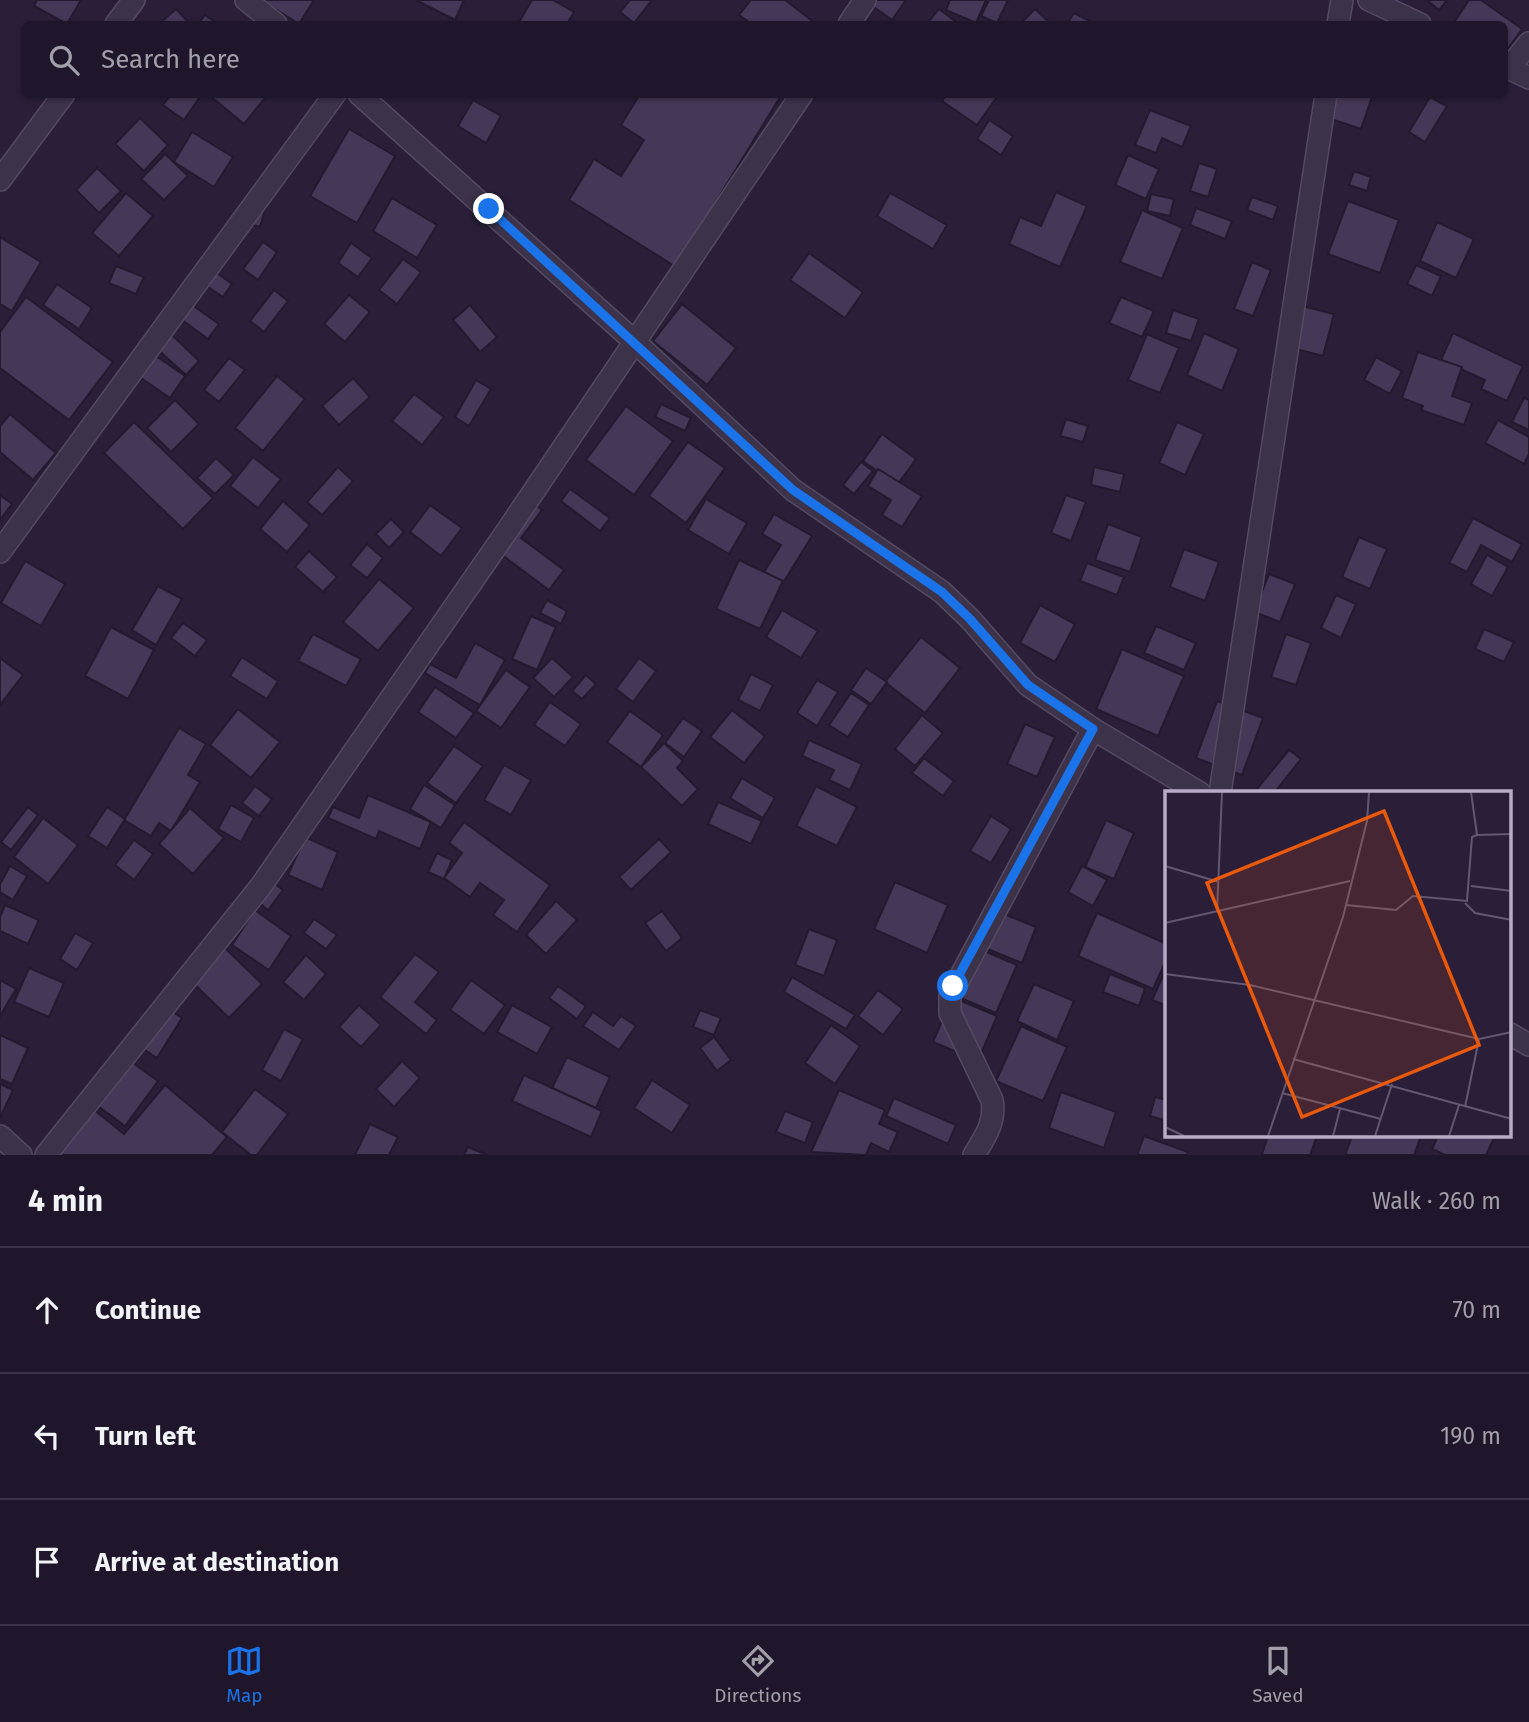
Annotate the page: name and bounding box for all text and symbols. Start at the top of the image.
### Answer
search box [21,21,1508,98]
icon: search [45,41,83,79]
text: Search here [101,44,240,75]
route end [473,193,504,224]
inset map [1165,791,1512,1138]
route start [937,970,968,1001]
text: 4 min [28,1183,103,1219]
text: Walk · 260 m [1372,1187,1501,1215]
icon: ahead [28,1291,66,1329]
text: Continue [95,1295,201,1326]
text: 70 m [1452,1296,1501,1324]
icon: left [28,1417,66,1455]
text: Turn left [95,1421,196,1452]
text: 190 m [1440,1422,1501,1450]
icon: arrive [28,1543,66,1581]
text: Arrive at destination [95,1547,339,1578]
tab: Map [225,1642,263,1707]
tab: Directions [714,1642,801,1707]
tab: Saved [1252,1642,1304,1707]

